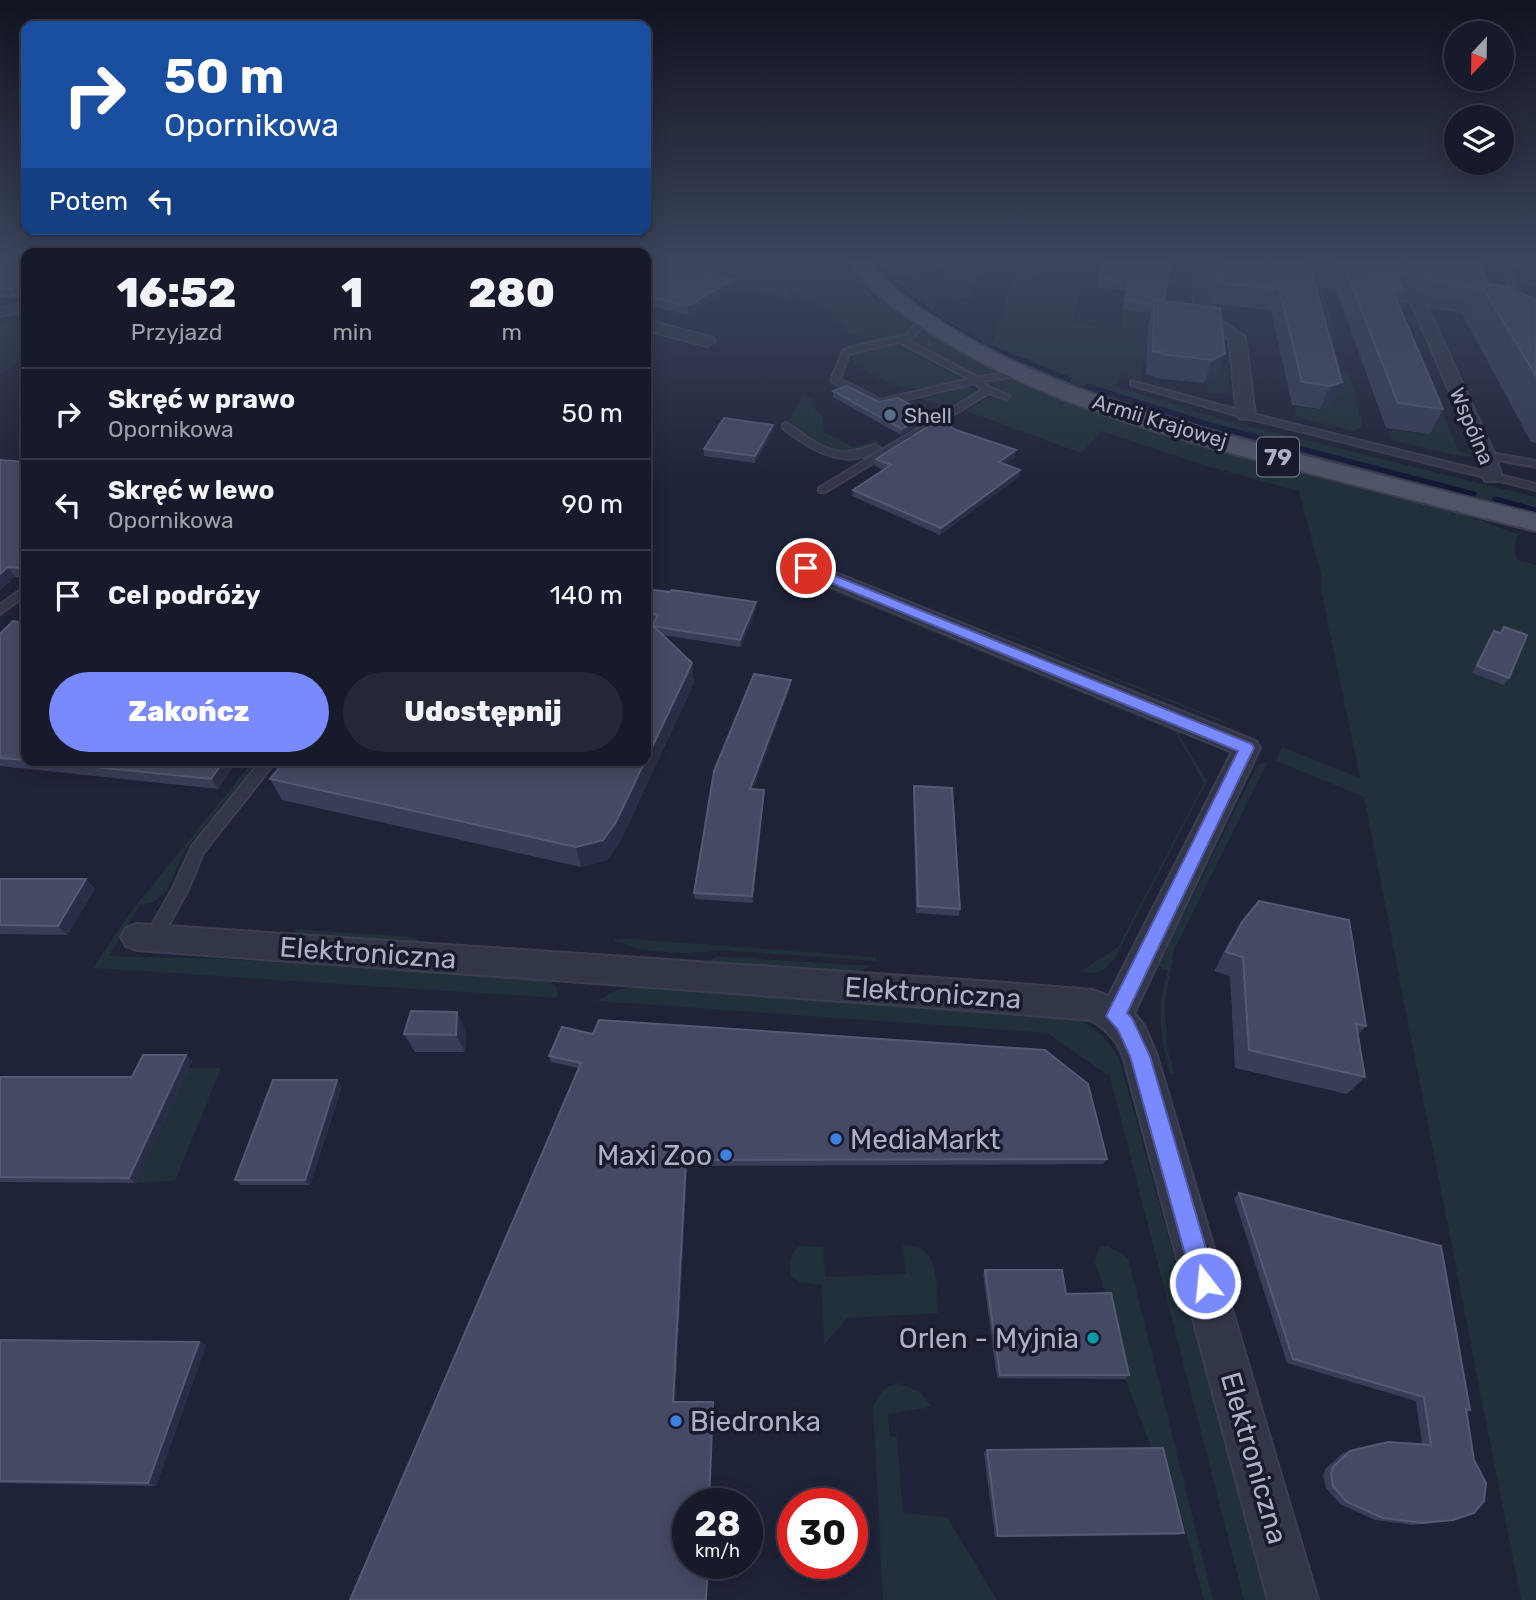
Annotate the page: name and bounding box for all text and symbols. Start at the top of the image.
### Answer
north arrow [1444,21,1514,91]
map controls [1444,21,1514,175]
text: 50 m [164,47,284,105]
icon: right [49,49,140,140]
button: layers [1444,105,1514,175]
text: Opornikowa [164,106,339,144]
icon: left [142,182,180,220]
text: Potem [49,186,128,217]
text: 16:52 [117,268,237,318]
text: 1 [341,268,363,318]
text: 280 [468,268,555,318]
text: Przyjazd [131,318,223,346]
text: min [332,318,372,346]
text: m [501,318,522,346]
text: Skręć w prawo [108,384,295,415]
street label: Wspólna [1445,384,1499,468]
street label: Armii Krajowej [1090,389,1230,453]
icon: right [49,395,87,433]
text: 50 m [562,398,623,429]
place label: Shell [904,403,952,428]
marker: Shell [882,407,898,423]
text: Opornikowa [108,415,234,443]
road number: 79 [1257,438,1299,477]
text: Skręć w lewo [108,475,274,506]
icon: left [49,486,87,524]
text: 90 m [562,489,623,520]
text: Opornikowa [108,506,234,534]
pin [776,538,836,598]
icon: arrive [787,549,825,587]
icon: arrive [49,577,87,615]
text: Cel podróży [108,580,261,611]
text: 140 m [550,580,623,611]
button: Zakończ [49,672,329,752]
button: Udostępnij [343,672,623,752]
street label: Elektroniczna [278,930,458,976]
street label: Elektroniczna [843,970,1023,1016]
place label: MediaMarkt [850,1123,1001,1156]
marker: MediaMarkt [828,1131,844,1147]
place label: Maxi Zoo [597,1139,712,1172]
marker: Maxi Zoo [718,1147,734,1163]
position arrow [1168,1246,1242,1320]
place label: Orlen - Myjnia [899,1322,1079,1355]
marker: Orlen - Myjnia [1085,1330,1101,1346]
street label: Elektroniczna [1214,1368,1294,1548]
place label: Biedronka [690,1405,821,1438]
marker: Biedronka [668,1413,684,1429]
speed limit sign: 30 [777,1488,868,1579]
text: 28 [694,1503,741,1545]
text: km/h [695,1540,740,1562]

